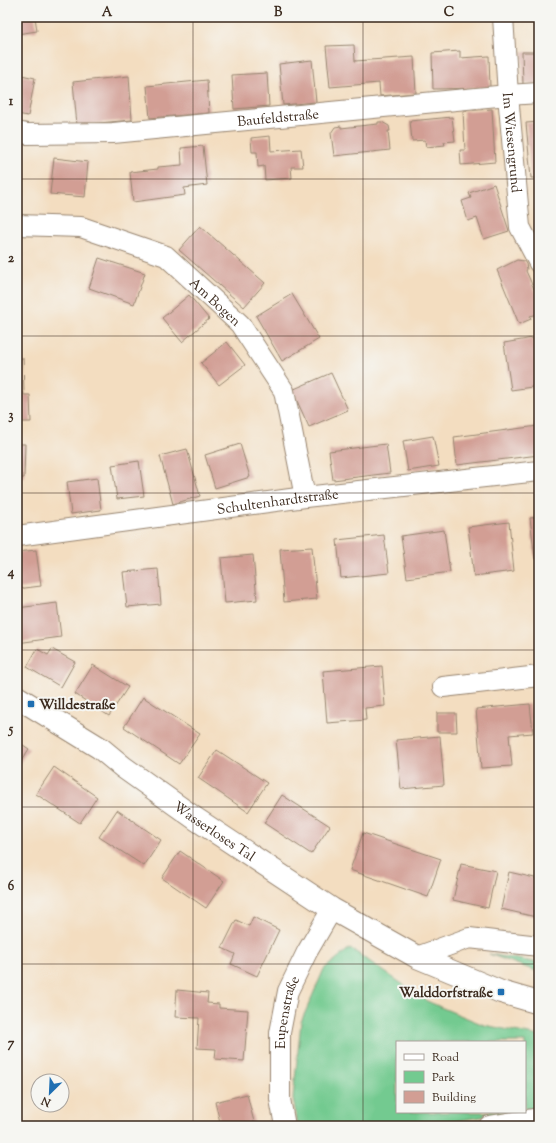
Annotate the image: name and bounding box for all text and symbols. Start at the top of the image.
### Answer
text: A [102,4,113,22]
text: B [274,4,283,22]
text: C [444,4,454,22]
street label: Im Wiesengrund [496,92,525,194]
text: 1 [9,93,14,111]
street label: Baufeldstraße [237,105,320,133]
text: 2 [8,250,15,268]
street label: Am Bogen [184,274,244,332]
text: 3 [8,407,14,425]
street label: Schultenhardtstraße [216,485,340,521]
text: 4 [7,564,15,582]
place label: Willdestraße [39,696,116,716]
marker: Willdestraße [26,699,36,709]
text: 5 [8,721,14,739]
street label: Wasserloses Tal [168,798,259,867]
text: 6 [8,878,15,896]
street label: Eupenstraße [272,973,306,1049]
place label: Walddorfstraße [399,984,493,1004]
marker: Walddorfstraße [496,987,506,997]
text: 7 [8,1035,15,1053]
legend [396,1041,526,1113]
text: Road [432,1049,459,1067]
text: Park [432,1069,455,1087]
north arrow [30,1073,70,1113]
text: Building [432,1089,476,1107]
text: N [39,1092,55,1111]

